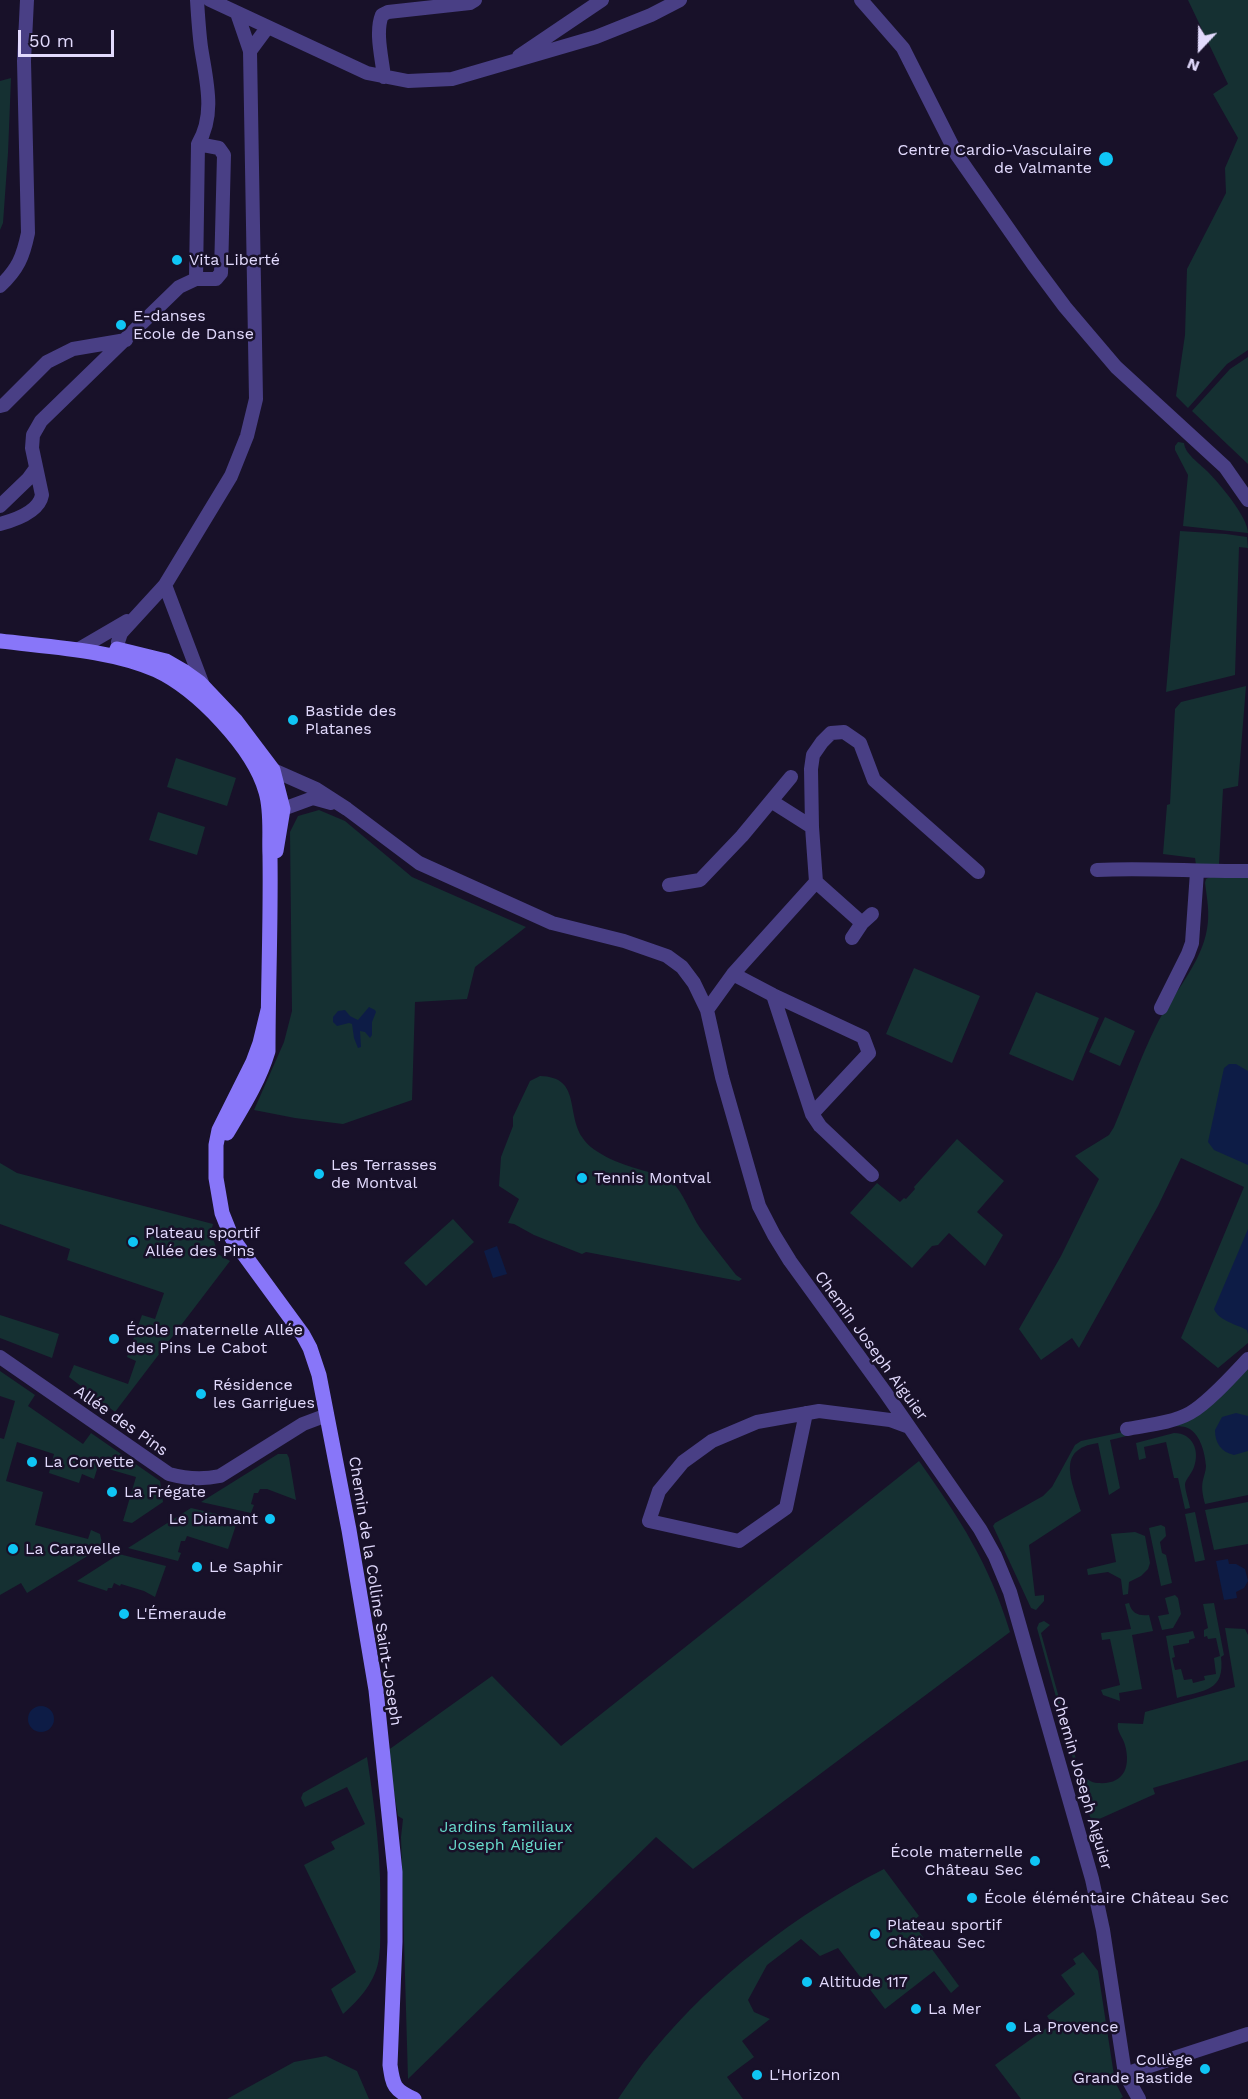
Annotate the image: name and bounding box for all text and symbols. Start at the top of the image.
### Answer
scale bar [21,18,117,56]
north arrow [1170,18,1230,78]
text: 50 m [29,30,74,51]
text: N [1184,54,1202,76]
place label: Centre Cardio-Vasculaire de Valmante [897,140,1092,178]
marker: Centre Cardio-Vasculaire de Valmante [1097,150,1115,168]
place label: Vita Liberté [189,250,280,270]
marker: Vita Liberté [170,253,184,267]
place label: E-danses Ecole de Danse [133,306,254,344]
marker: E-danses Ecole de Danse [114,318,128,332]
place label: Bastide des Platanes [305,701,396,739]
marker: Bastide des Platanes [286,713,300,727]
place label: Les Terrasses de Montval [331,1155,437,1193]
marker: Les Terrasses de Montval [312,1167,326,1181]
place label: Tennis Montval [594,1168,711,1188]
marker: Tennis Montval [575,1171,589,1185]
place label: Plateau sportif Allée des Pins [145,1223,260,1261]
marker: Plateau sportif Allée des Pins [126,1235,140,1249]
street label: Chemin Joseph Aiguier [810,1268,932,1424]
place label: École maternelle Allée des Pins Le Cabot [126,1320,303,1358]
marker: École maternelle Allée des Pins Le Cabot [107,1332,121,1346]
place label: Résidence les Garrigues [213,1375,315,1413]
street label: Allée des Pins [71,1382,171,1460]
marker: Résidence les Garrigues [194,1387,208,1401]
place label: La Corvette [44,1452,134,1472]
marker: La Corvette [25,1455,39,1469]
street label: Chemin de la Colline Saint-Joseph [344,1455,406,1727]
place label: La Frégate [124,1482,206,1502]
marker: La Frégate [105,1485,119,1499]
place label: Le Diamant [168,1509,258,1529]
marker: Le Diamant [263,1512,277,1526]
place label: La Caravelle [25,1539,121,1559]
marker: La Caravelle [6,1542,20,1556]
place label: Le Saphir [209,1557,283,1577]
marker: Le Saphir [190,1560,204,1574]
place label: L'Émeraude [136,1604,227,1624]
marker: L'Émeraude [117,1607,131,1621]
street label: Chemin Joseph Aiguier [1048,1694,1116,1872]
park label: Jardins familiaux Joseph Aiguier [439,1817,573,1855]
place label: École maternelle Château Sec [890,1842,1023,1880]
marker: École maternelle Château Sec [1028,1854,1042,1868]
place label: École éléméntaire Château Sec [984,1888,1229,1908]
marker: École éléméntaire Château Sec [965,1891,979,1905]
place label: Plateau sportif Château Sec [887,1915,1002,1953]
marker: Plateau sportif Château Sec [868,1927,882,1941]
place label: Altitude 117 [819,1972,908,1992]
marker: Altitude 117 [800,1975,814,1989]
place label: La Mer [928,1999,981,2019]
marker: La Mer [909,2002,923,2016]
place label: La Provence [1023,2017,1118,2037]
marker: La Provence [1004,2020,1018,2034]
place label: Collège Grande Bastide [1073,2050,1193,2088]
marker: Collège Grande Bastide [1198,2062,1212,2076]
place label: L'Horizon [769,2065,840,2085]
marker: L'Horizon [750,2068,764,2082]

